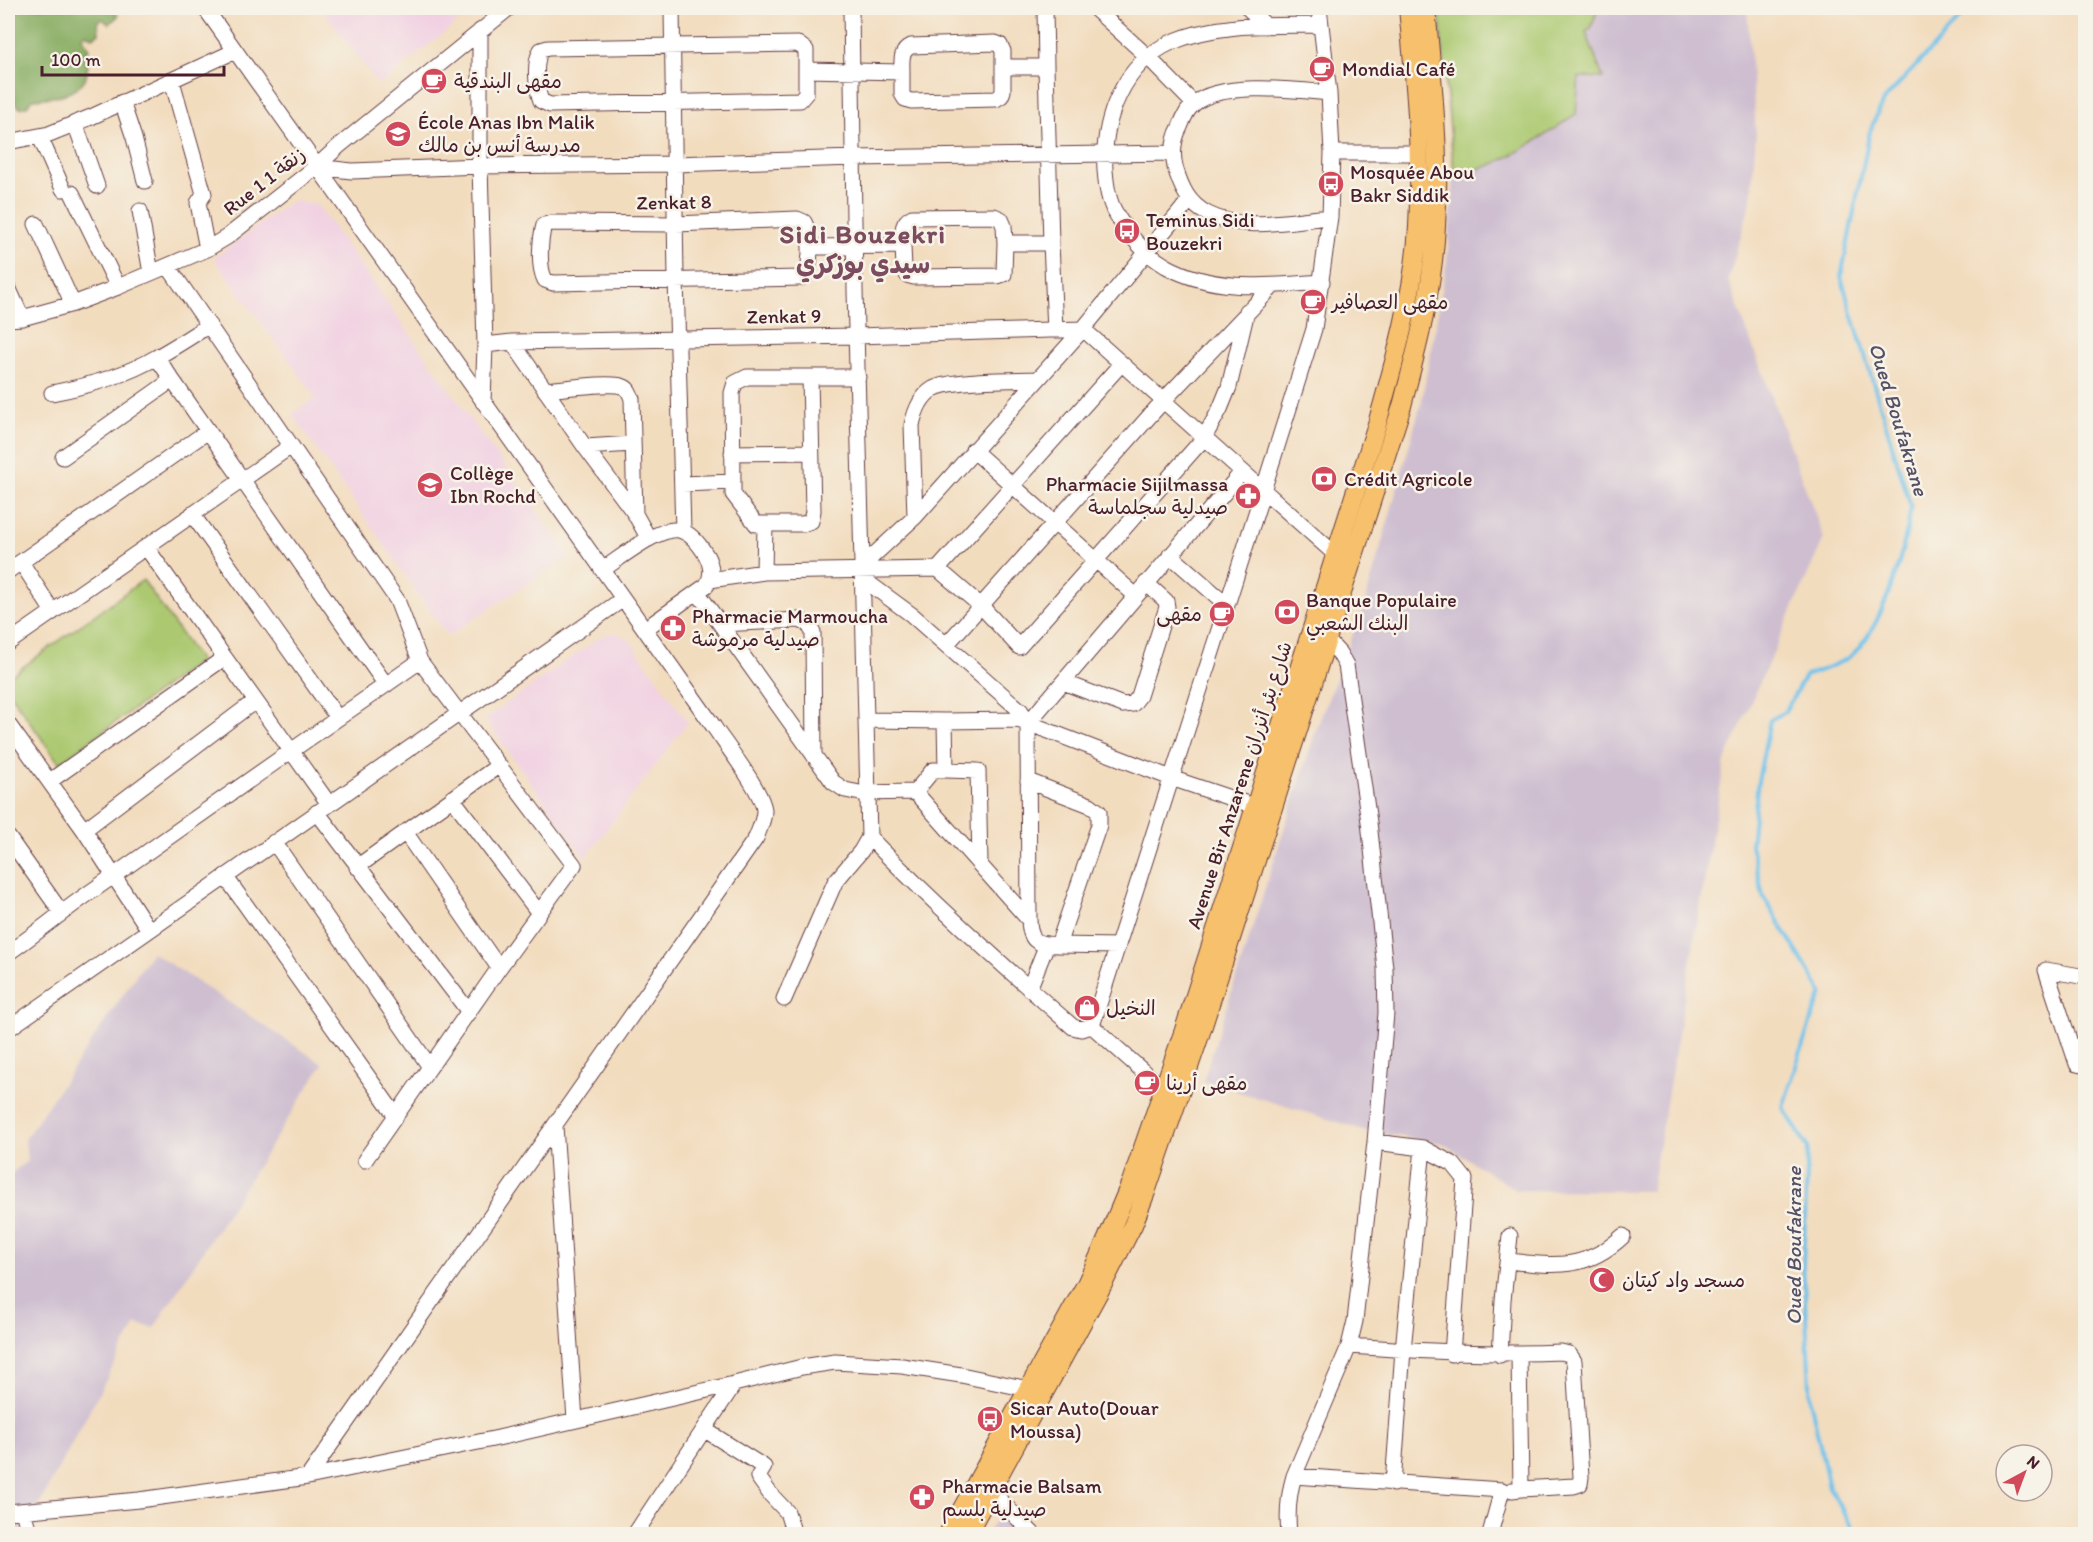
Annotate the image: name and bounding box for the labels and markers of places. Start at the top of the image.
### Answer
cafe icon: Mondial Café [1307,54,1337,84]
place label: Mondial Café [1342,57,1455,81]
cafe icon: مقهى البندقية [419,66,449,96]
place label: مقهى البندقية [454,69,562,94]
place label: École Anas Ibn Malik مدرسة أنس بن مالك [418,110,595,157]
school or university icon: École Anas Ibn Malik مدرسة أنس بن مالك [383,119,413,149]
place label: Mosquée Abou Bakr Siddik [1350,160,1474,207]
bus stop icon: Mosquée Abou Bakr Siddik [1316,169,1346,199]
place label: Teminus Sidi Bouzekri [1146,208,1255,255]
bus stop icon: Teminus Sidi Bouzekri [1112,216,1142,246]
cafe icon: مقهى العصافير [1298,287,1328,317]
place label: مقهى العصافير [1330,290,1448,315]
place label: Collège Ibn Rochd [450,461,536,508]
bank icon: Crédit Agricole [1309,464,1339,494]
place label: Crédit Agricole [1344,467,1472,491]
school or university icon: Collège Ibn Rochd [415,470,445,500]
place label: Pharmacie Sijilmassa صيدلية سجلماسة [1046,472,1228,519]
pharmacy icon: Pharmacie Sijilmassa صيدلية سجلماسة [1233,481,1263,511]
place label: Banque Populaire البنك الشعبي [1306,588,1457,641]
bank icon: Banque Populaire البنك الشعبي [1272,597,1302,627]
cafe icon: مقهى [1207,599,1237,629]
place label: مقهى [1156,602,1202,627]
place label: Pharmacie Marmoucha صيدلية مرموشة [692,604,888,652]
pharmacy icon: Pharmacie Marmoucha صيدلية مرموشة [658,613,688,643]
shop icon: النخيل [1072,993,1102,1023]
place label: النخيل [1106,996,1156,1020]
cafe icon: مقهى أرينا [1132,1068,1162,1098]
place label: مقهى أرينا [1166,1071,1247,1096]
mosque icon: مسجد واد كيتان [1587,1265,1617,1295]
place label: مسجد واد كيتان [1622,1268,1745,1292]
place label: Sicar Auto(Douar Moussa) [1010,1396,1159,1443]
bus stop icon: Sicar Auto(Douar Moussa) [975,1404,1005,1434]
place label: Pharmacie Balsam صيدلية بلسم [942,1474,1102,1524]
pharmacy icon: Pharmacie Balsam صيدلية بلسم [907,1482,937,1512]

